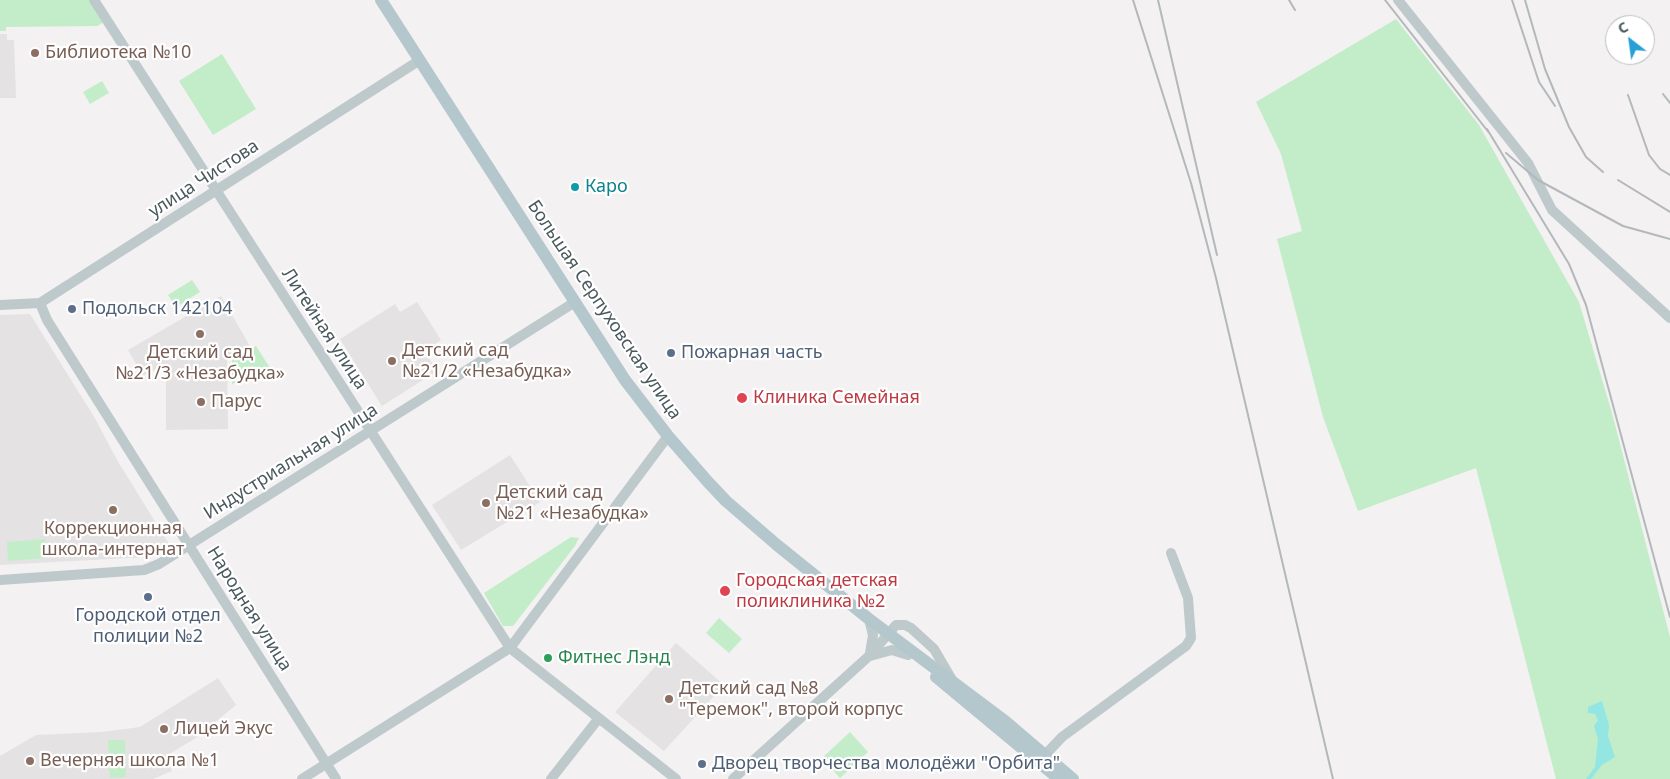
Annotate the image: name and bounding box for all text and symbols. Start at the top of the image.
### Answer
north arrow [1605,15,1655,65]
text: С [1614,17,1631,38]
place label: Библиотека №10 [45,42,191,64]
marker: Библиотека №10 [29,47,41,59]
street label: улица Чистова [145,135,263,223]
place label: Каро [585,176,628,198]
marker: Каро [569,181,581,193]
street label: Большая Серпуховская улица [522,196,686,424]
street label: Литейная улица [277,264,371,394]
place label: Подольск 142104 [82,298,233,320]
marker: Подольск 142104 [66,303,78,315]
marker: Детский сад №21/3 «Незабудка» [194,328,206,340]
place label: Детский сад №21/2 «Незабудка» [402,340,572,382]
place label: Детский сад №21/3 «Незабудка» [115,342,285,384]
place label: Пожарная часть [681,342,823,364]
marker: Пожарная часть [665,347,677,359]
marker: Детский сад №21/2 «Незабудка» [386,355,398,367]
place label: Клиника Семейная [753,387,920,409]
place label: Парус [211,391,262,413]
marker: Клиника Семейная [735,391,749,405]
marker: Парус [195,396,207,408]
street label: Индустриальная улица [200,400,382,524]
place label: Детский сад №21 «Незабудка» [496,482,649,524]
marker: Детский сад №21 «Незабудка» [480,497,492,509]
marker: Коррекционная школа-интернат [107,504,119,516]
place label: Коррекционная школа-интернат [42,518,184,560]
street label: Народная улица [202,543,296,675]
place label: Городская детская поликлиника №2 [736,570,898,612]
marker: Городская детская поликлиника №2 [718,584,732,598]
marker: Городской отдел полиции №2 [142,591,154,603]
place label: Городской отдел полиции №2 [75,605,221,648]
place label: Фитнес Лэнд [558,647,670,669]
marker: Фитнес Лэнд [542,652,554,664]
place label: Детский сад №8 "Теремок", второй корпус [679,678,903,721]
marker: Детский сад №8 "Теремок", второй корпус [663,693,675,705]
place label: Лицей Экус [174,718,273,740]
marker: Лицей Экус [158,723,170,735]
place label: Вечерняя школа №1 [40,750,219,772]
place label: Дворец творчества молодёжи "Орбита" [712,753,1060,775]
marker: Вечерняя школа №1 [24,755,36,767]
marker: Дворец творчества молодёжи "Орбита" [696,758,708,770]

